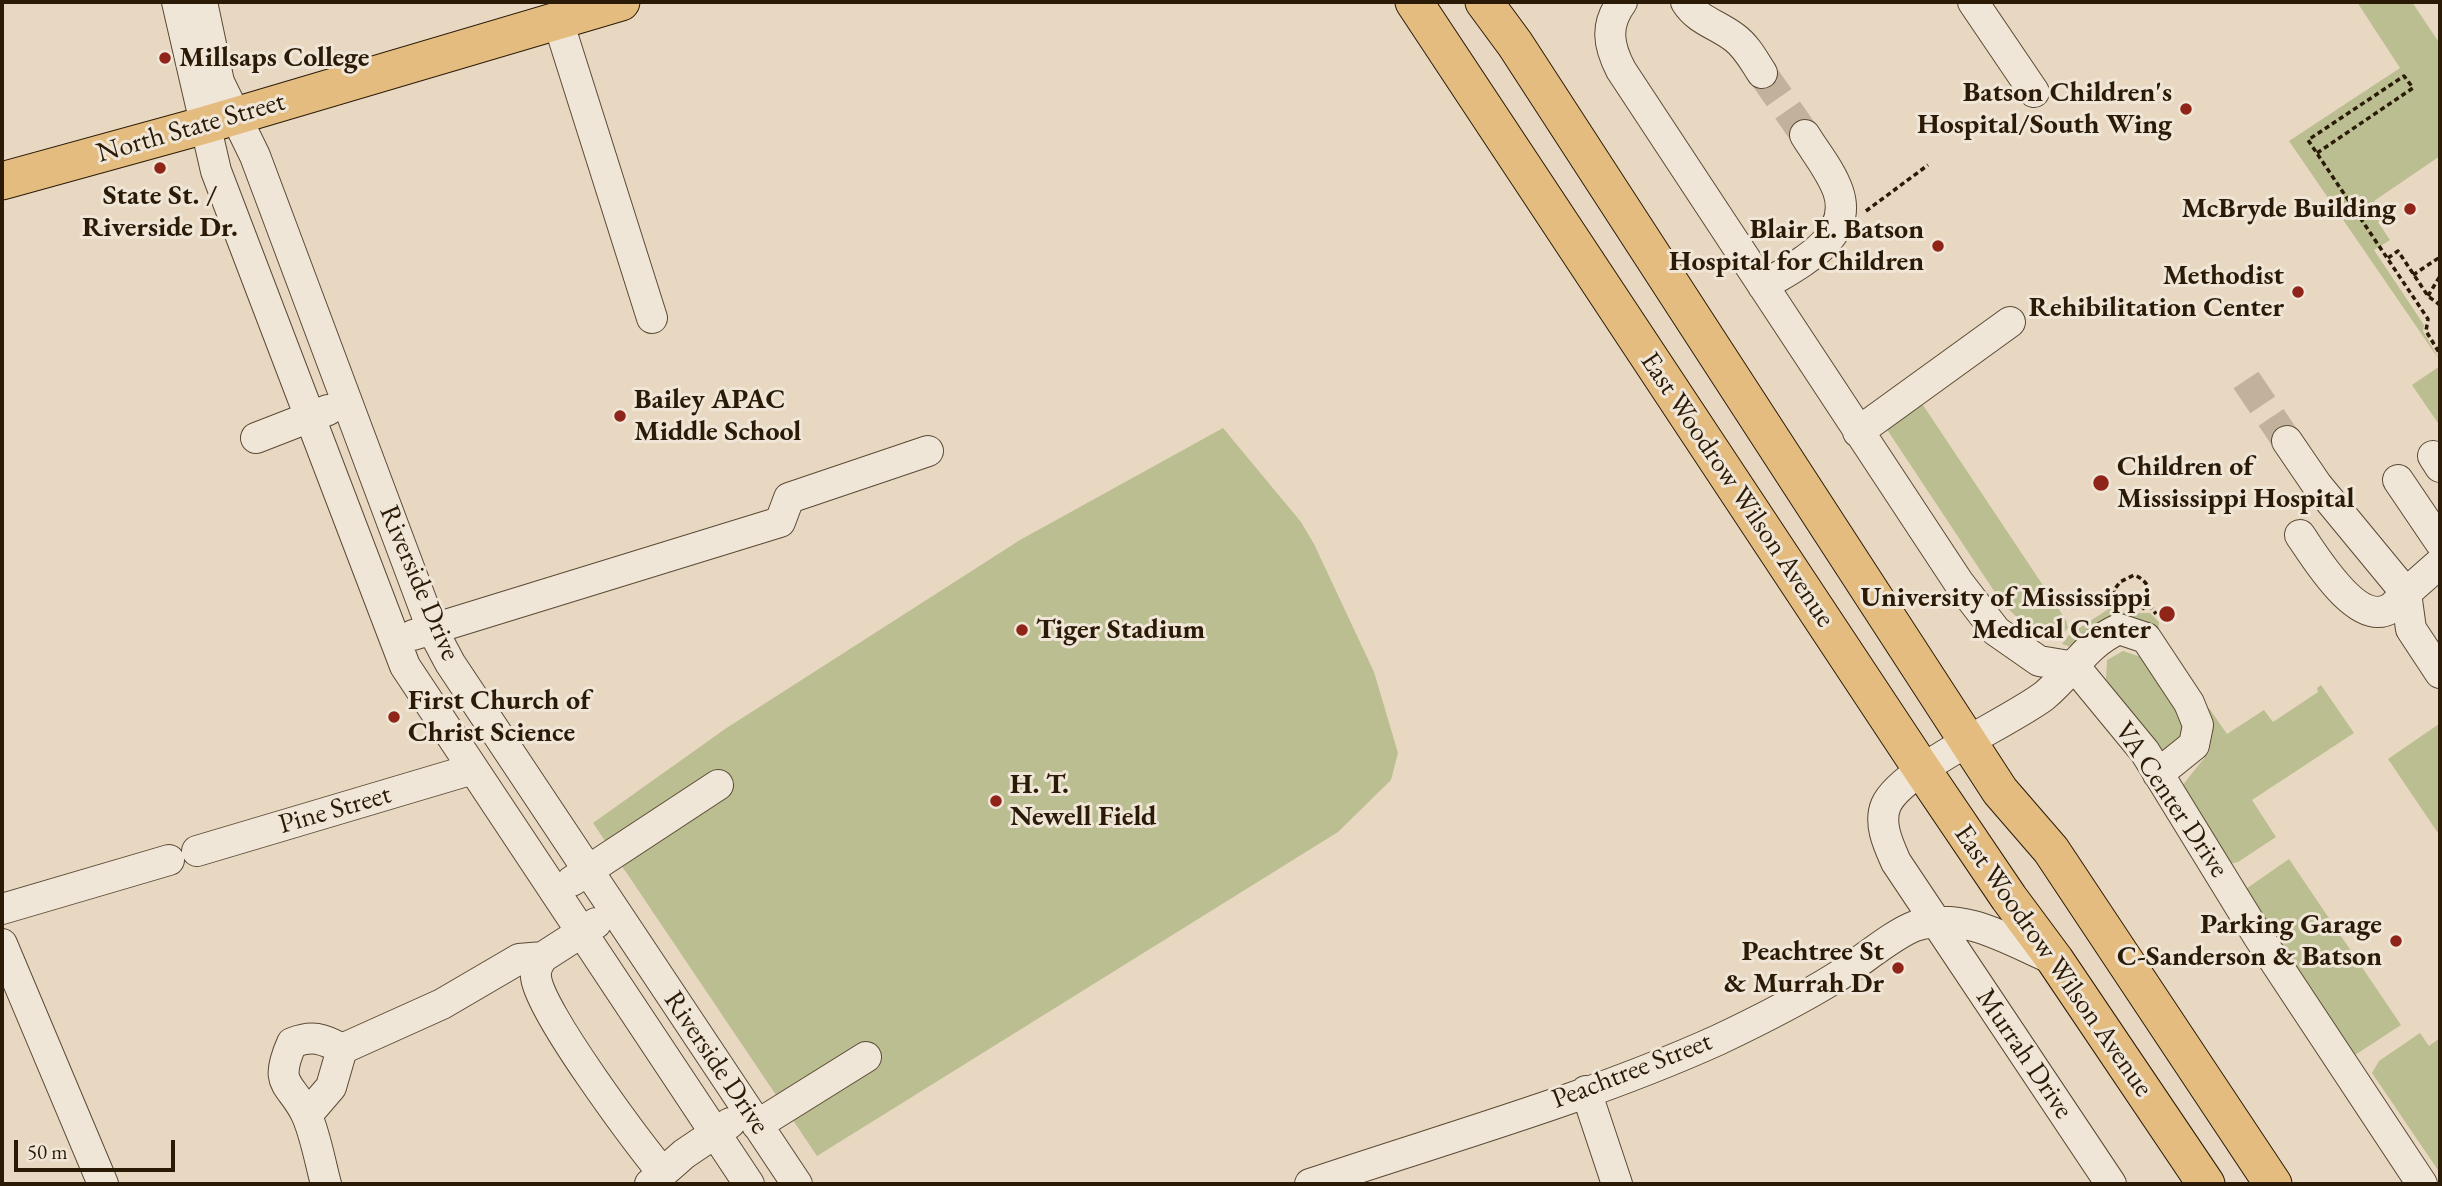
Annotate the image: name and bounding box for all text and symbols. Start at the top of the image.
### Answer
place label: Millsaps College [179,41,370,75]
marker: Millsaps College [157,50,173,66]
place label: Batson Children's Hospital/South Wing [1917,76,2172,142]
street label: North State Street [93,85,289,171]
marker: Batson Children's Hospital/South Wing [2178,101,2194,117]
marker: State St. / Riverside Dr. [152,160,168,176]
place label: State St. / Riverside Dr. [82,179,238,245]
place label: McBryde Building [2182,192,2396,226]
marker: McBryde Building [2402,201,2418,217]
place label: Blair E. Batson Hospital for Children [1669,213,1924,279]
marker: Blair E. Batson Hospital for Children [1930,238,1946,254]
place label: Methodist Rehibilitation Center [2029,259,2284,325]
marker: Methodist Rehibilitation Center [2290,284,2306,300]
street label: East Woodrow Wilson Avenue [1632,346,1842,634]
place label: Bailey APAC Middle School [634,383,801,449]
marker: Bailey APAC Middle School [612,408,628,424]
place label: Children of Mississippi Hospital [2117,450,2355,516]
marker: Children of Mississippi Hospital [2091,473,2111,493]
street label: Riverside Drive [371,500,467,666]
place label: University of Mississippi Medical Center [1860,581,2151,647]
marker: University of Mississippi Medical Center [2157,604,2177,624]
place label: Tiger Stadium [1036,613,1205,647]
marker: Tiger Stadium [1014,622,1030,638]
place label: First Church of Christ Science [408,684,590,750]
marker: First Church of Christ Science [386,709,402,725]
street label: VA Center Drive [2107,716,2235,884]
place label: H. T. Newell Field [1010,768,1156,834]
street label: Pine Street [275,778,395,842]
marker: H. T. Newell Field [988,793,1004,809]
street label: East Woodrow Wilson Avenue [1946,819,2160,1103]
place label: Parking Garage C-Sanderson & Batson [2117,908,2382,974]
marker: Parking Garage C-Sanderson & Batson [2388,933,2404,949]
place label: Peachtree St & Murrah Dr [1724,935,1884,1001]
marker: Peachtree St & Murrah Dr [1890,960,1906,976]
street label: Murrah Drive [1968,983,2080,1125]
street label: Riverside Drive [656,985,776,1141]
street label: Peachtree Street [1547,1025,1717,1117]
scale bar [18,1126,178,1170]
text: 50 m [27,1138,68,1165]

